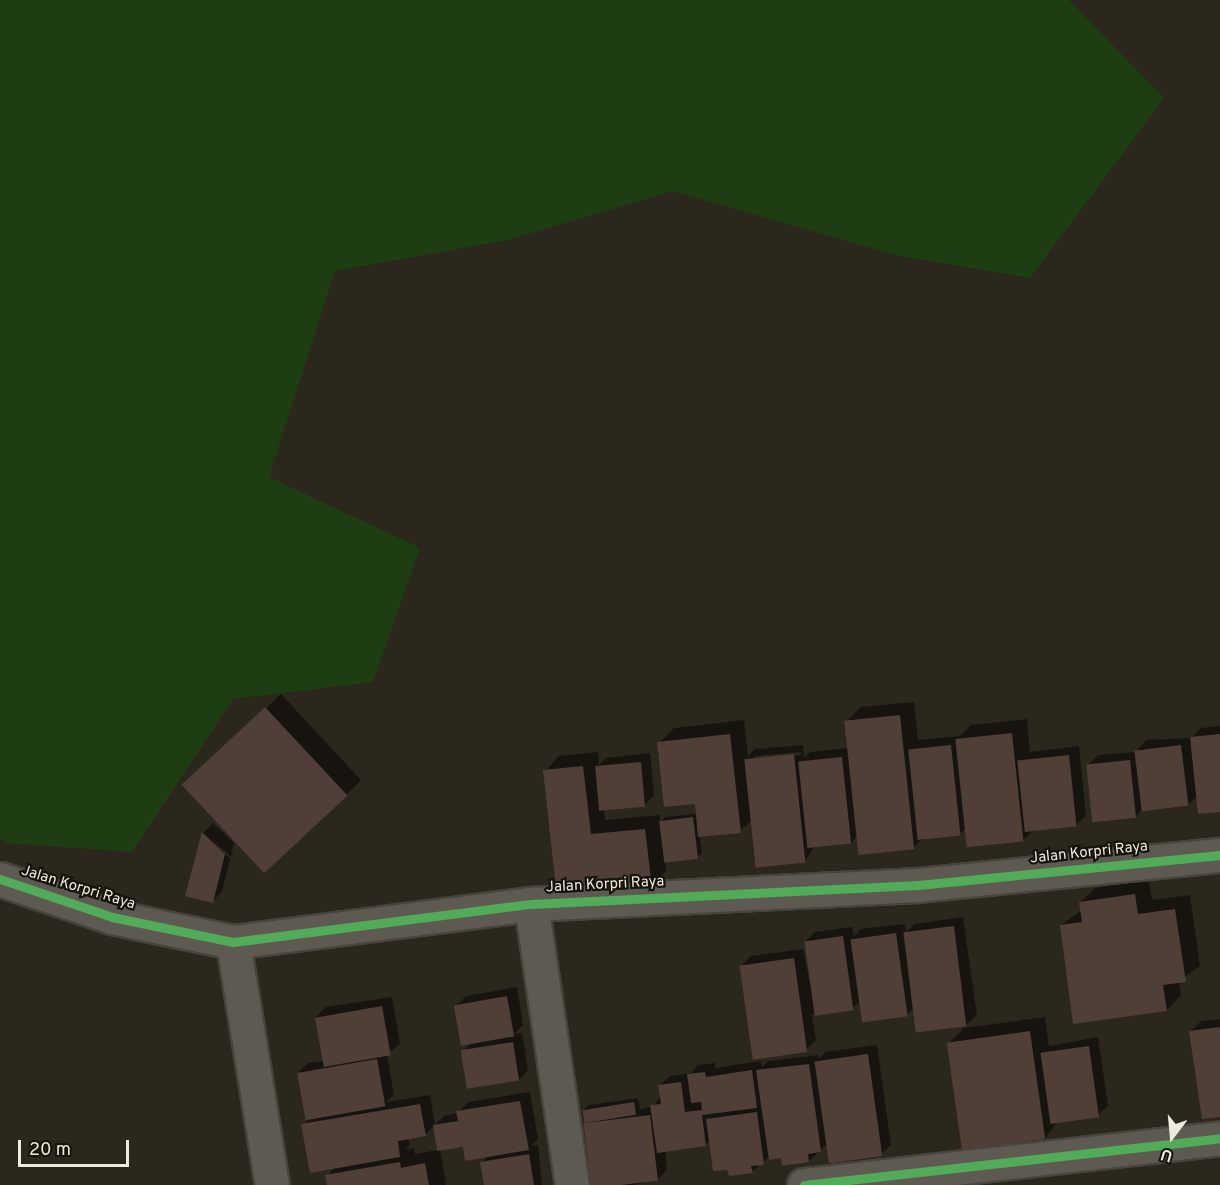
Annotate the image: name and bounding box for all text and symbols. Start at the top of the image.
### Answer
street label: Jalan Korpri Raya [1029,838,1149,868]
street label: Jalan Korpri Raya [19,862,137,914]
street label: Jalan Korpri Raya [545,873,665,897]
north arrow [1142,1107,1202,1167]
scale bar [21,1128,132,1166]
text: 20 m [29,1139,71,1162]
text: U [1159,1143,1175,1165]

